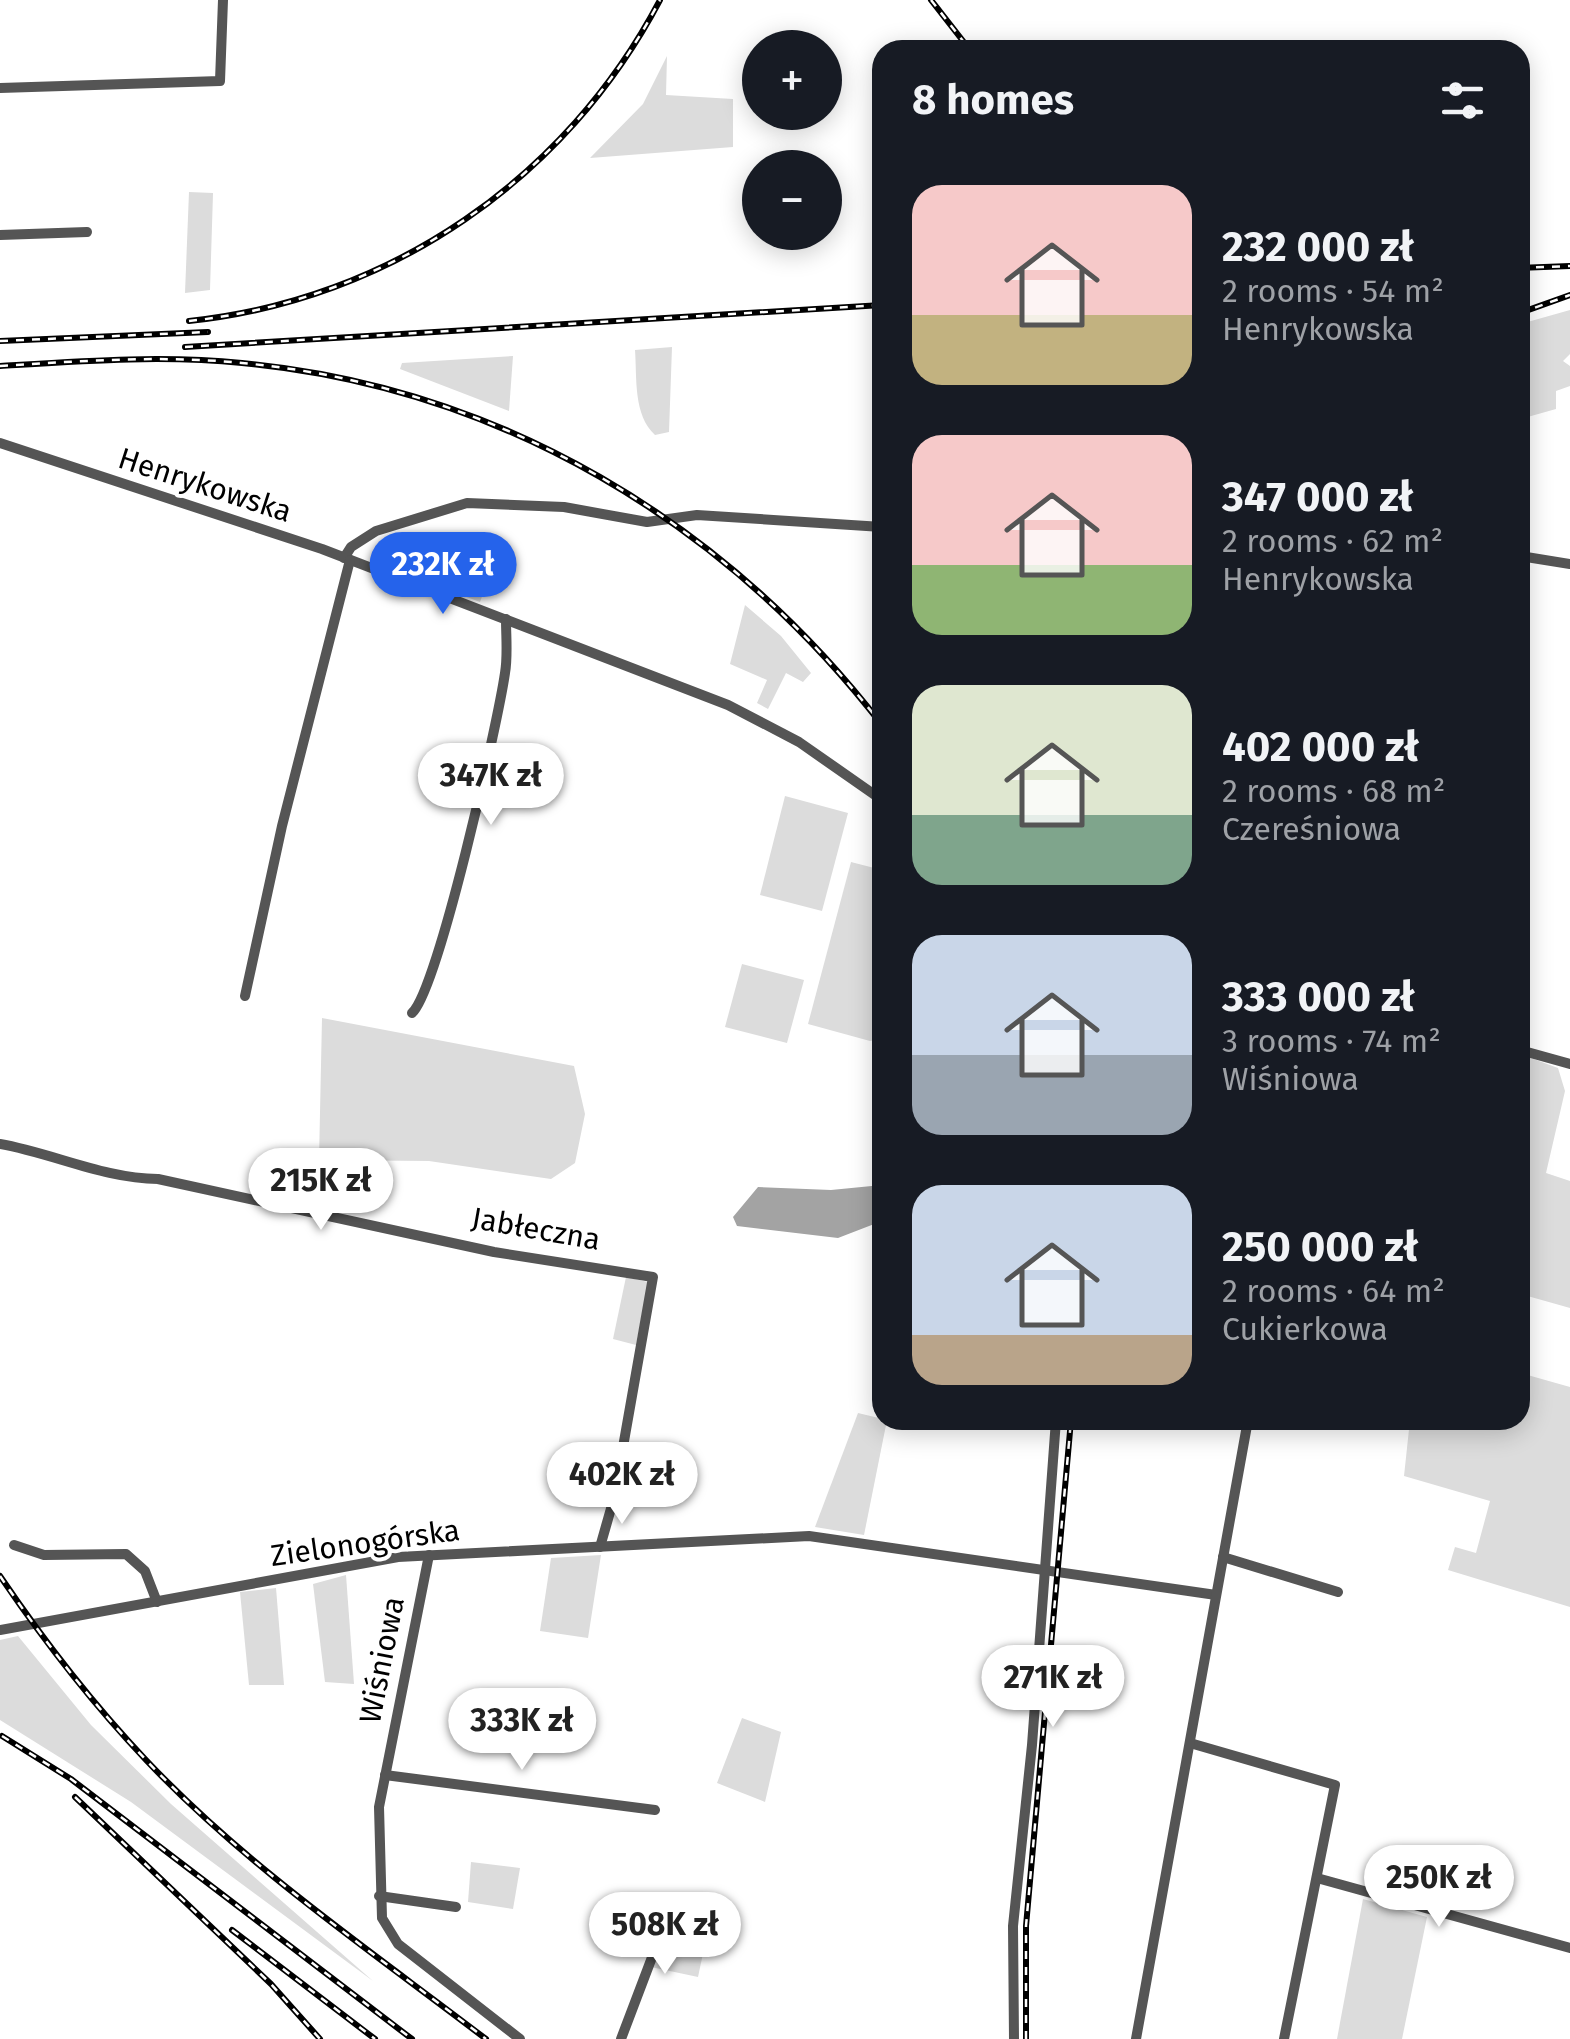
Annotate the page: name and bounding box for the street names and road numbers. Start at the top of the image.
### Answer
street label: Henrykowska [114,440,296,530]
street label: Jabłeczna [469,1200,603,1258]
street label: Zielonogórska [268,1512,462,1574]
street label: Wiśniowa [352,1594,412,1726]

